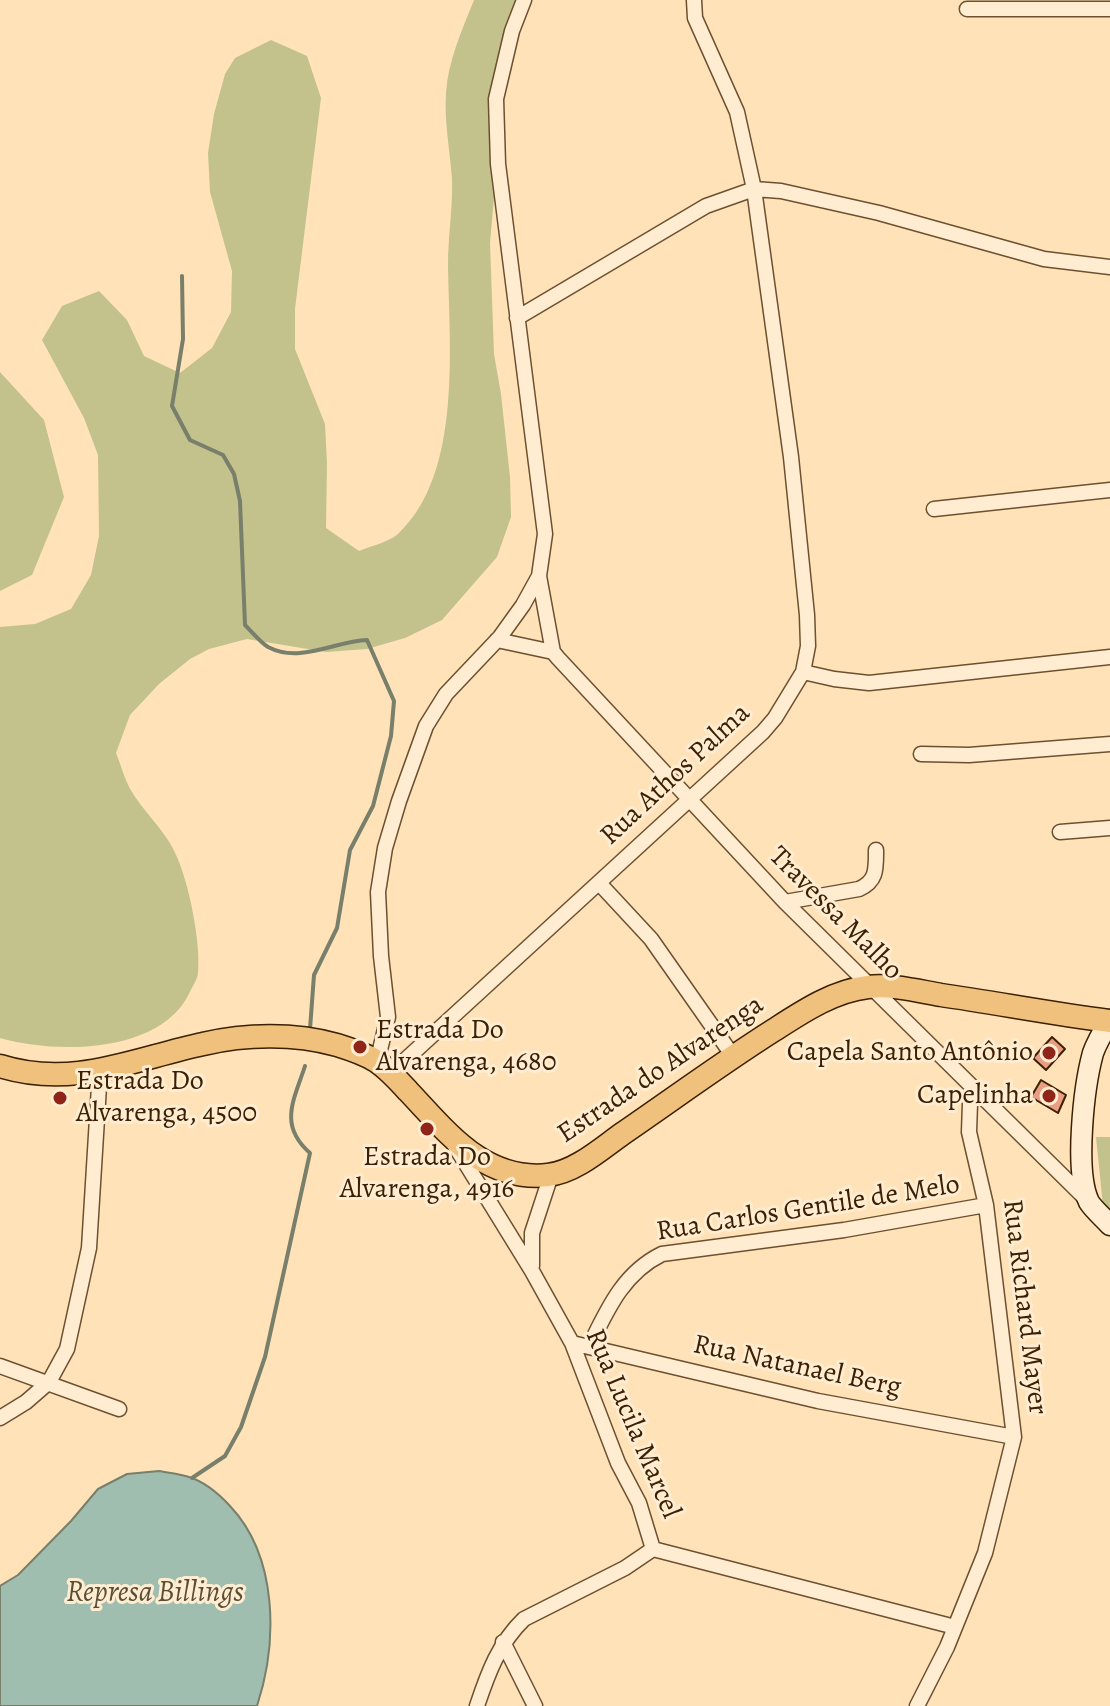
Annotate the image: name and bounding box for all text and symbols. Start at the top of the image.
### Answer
street label: Rua Athos Palma [594,697,758,853]
street label: Travessa Malho [761,840,909,988]
street label: Estrada do Alvarenga [552,989,770,1151]
place label: Estrada Do Alvarenga, 4680 [376,1014,557,1080]
place label: Capela Santo Antônio [787,1036,1033,1070]
marker: Estrada Do Alvarenga, 4680 [351,1038,369,1056]
marker: Capela Santo Antônio [1040,1044,1058,1062]
place label: Estrada Do Alvarenga, 4500 [76,1065,257,1131]
place label: Capelinha [917,1079,1033,1113]
marker: Capelinha [1040,1087,1058,1105]
marker: Estrada Do Alvarenga, 4500 [51,1089,69,1107]
marker: Estrada Do Alvarenga, 4916 [418,1120,436,1138]
place label: Estrada Do Alvarenga, 4916 [340,1141,514,1207]
street label: Rua Carlos Gentile de Melo [654,1168,962,1250]
street label: Rua Richard Mayer [994,1197,1054,1417]
street label: Rua Lucila Marcel [577,1324,687,1524]
street label: Rua Natanael Berg [690,1329,904,1405]
water label: Represa Billings [66,1576,244,1612]

